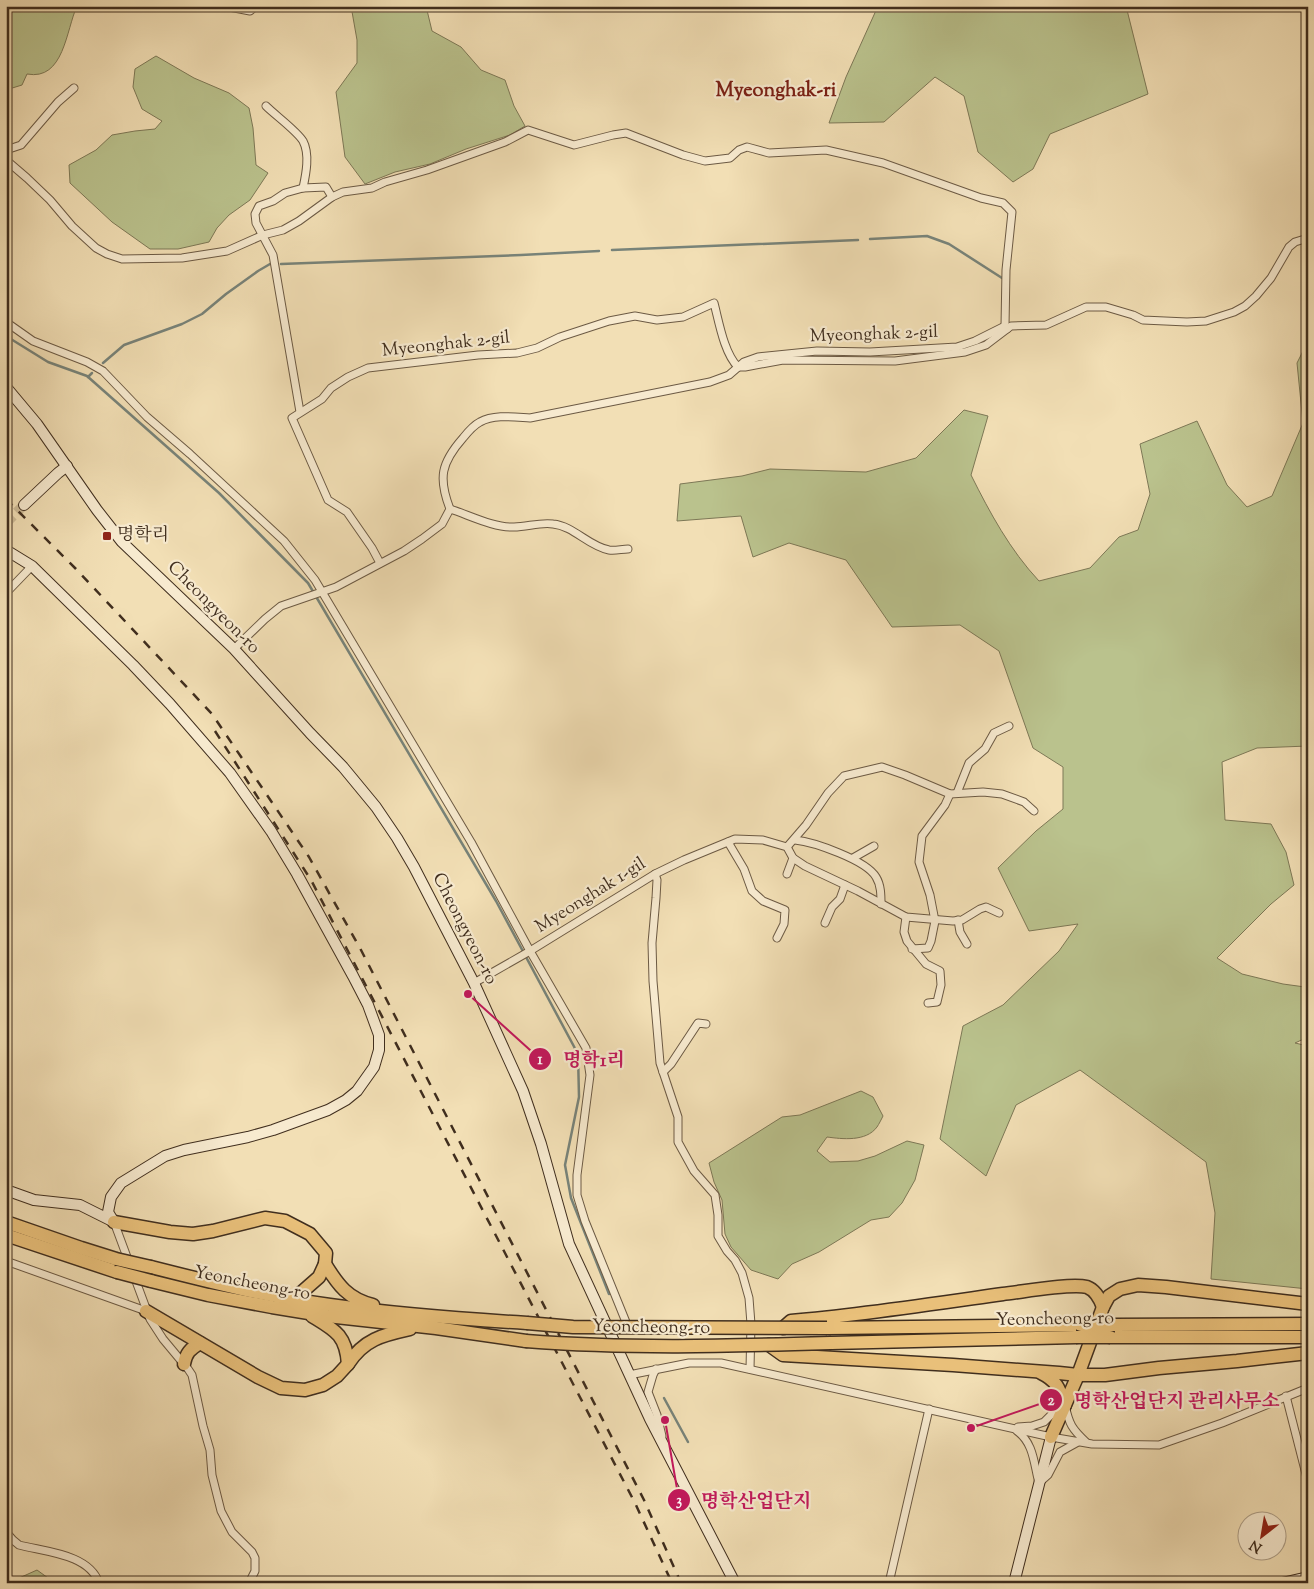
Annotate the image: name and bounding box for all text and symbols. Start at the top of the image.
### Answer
district label: Myeonghak-ri [716,77,837,106]
street label: Myeonghak 2-gil [809,320,939,350]
street label: Myeonghak 2-gil [381,325,511,365]
place label: 명학리 [117,523,169,549]
marker: 명학리 [101,530,113,542]
street label: Cheongyeon-ro [161,556,266,661]
street label: Myeonghak 1-gil [531,852,651,940]
street label: Cheongyeon-ro [425,869,503,990]
callout: 명학1리 [528,1042,634,1076]
text: 명학1리 [563,1048,625,1075]
text: 1 [537,1050,543,1071]
street label: Yeoncheong-ro [191,1260,313,1308]
street label: Yeoncheong-ro [996,1306,1115,1334]
street label: Yeoncheong-ro [592,1314,711,1342]
callout: 명학산업단지 관리사무소 [1039,1383,1290,1417]
text: 명학산업단지 관리사무소 [1074,1389,1280,1416]
text: 2 [1047,1391,1055,1412]
callout: 명학산업단지 [666,1483,821,1517]
text: 명학산업단지 [701,1489,811,1516]
text: 3 [676,1491,682,1512]
north arrow [1236,1512,1286,1562]
text: N [1246,1534,1266,1557]

